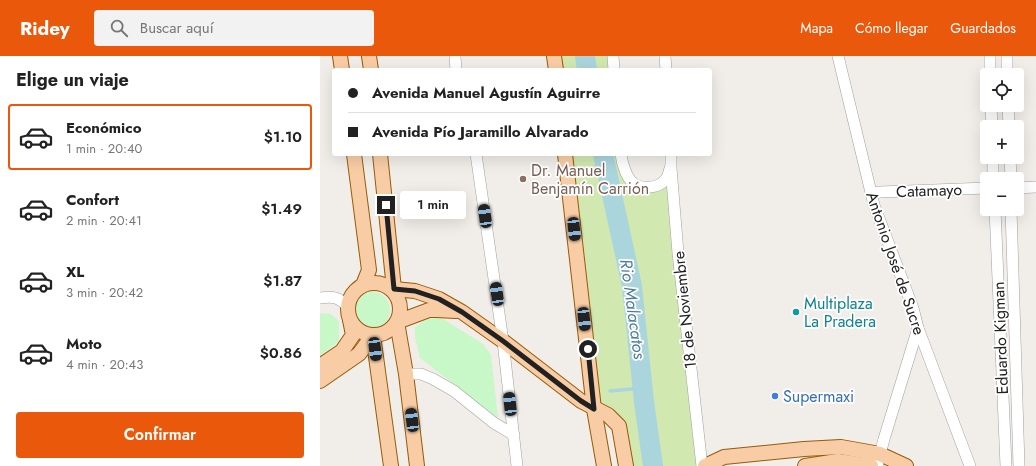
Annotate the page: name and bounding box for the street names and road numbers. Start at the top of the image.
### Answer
street label: Catamayo [896,178,963,203]
street label: Antonio José de Sucre [860,188,931,338]
street label: 18 de Noviembre [667,250,702,370]
street label: Eduardo Kigman [987,281,1014,395]

